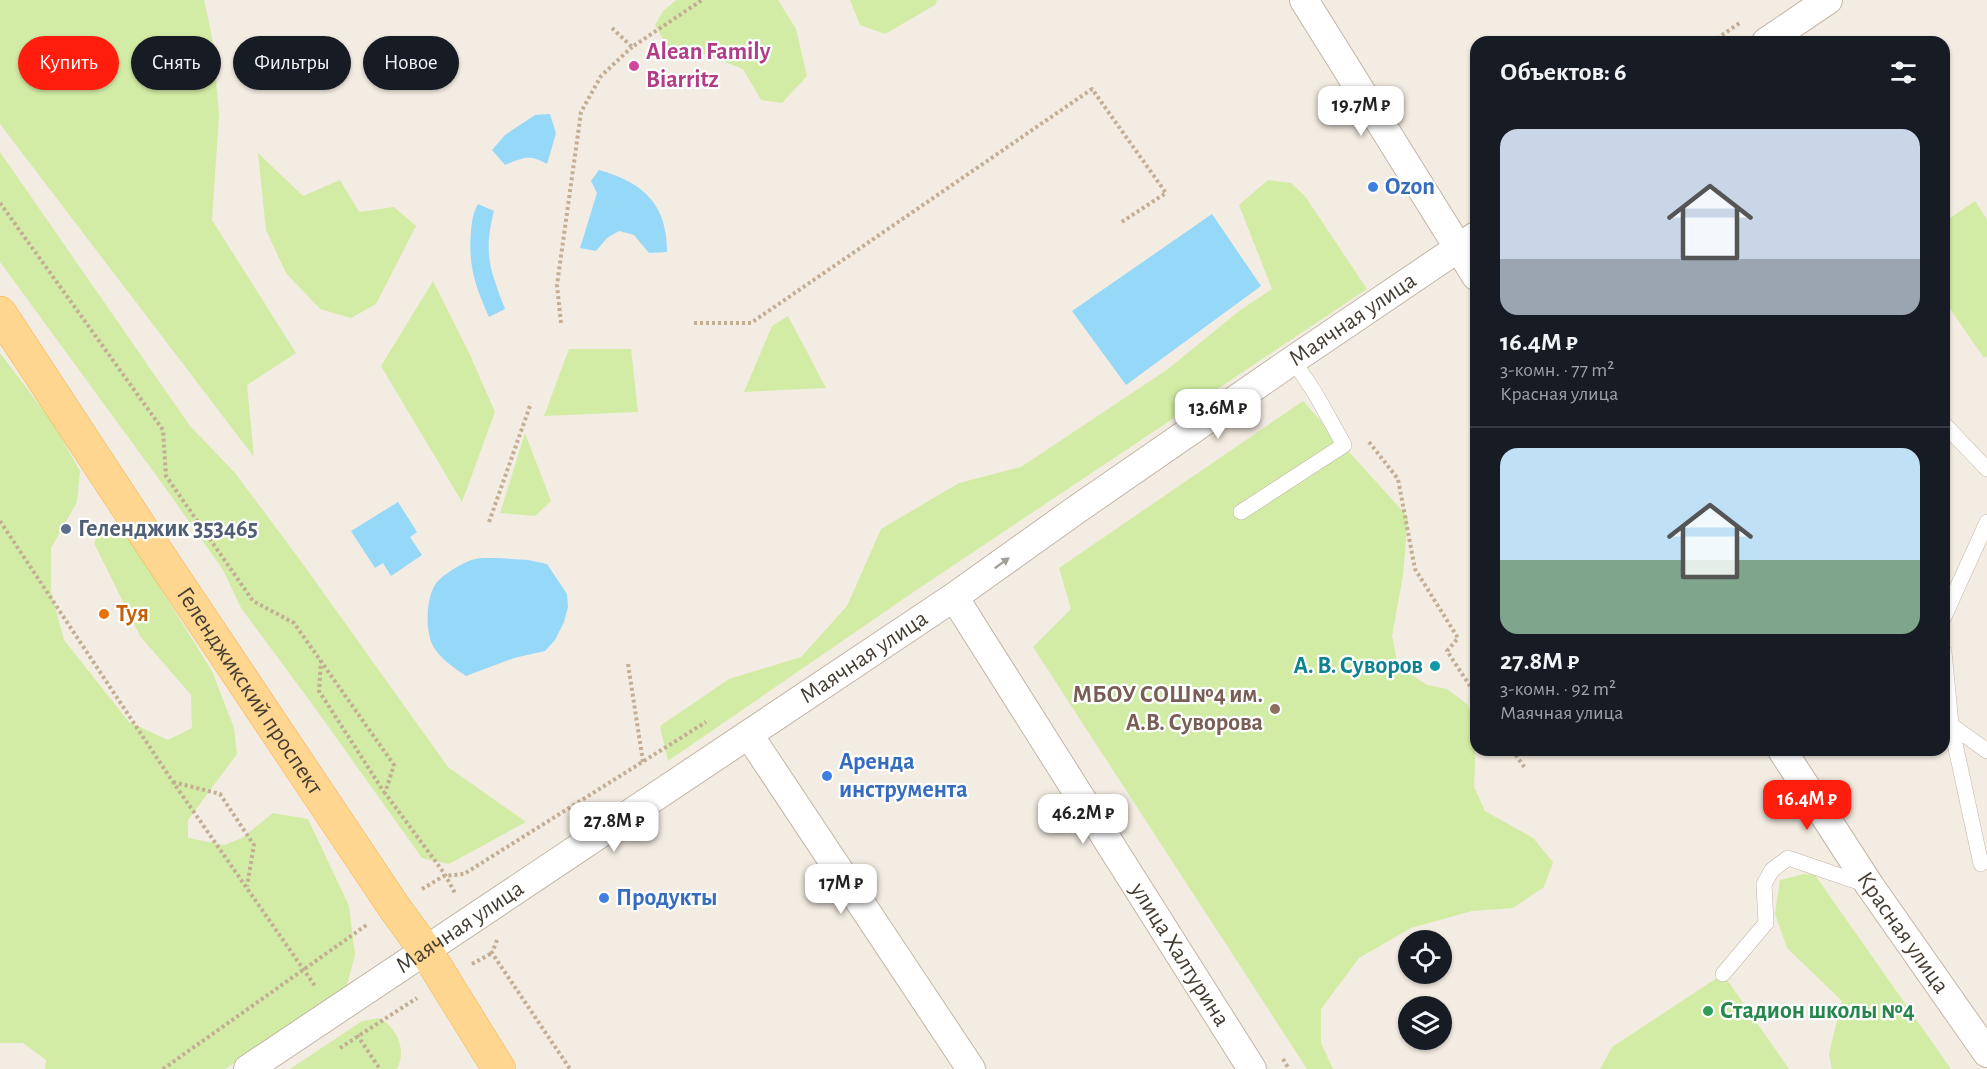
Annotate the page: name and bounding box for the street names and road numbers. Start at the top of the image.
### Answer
street label: Маячная улица [1285,268,1421,371]
street label: Геленджикский проспект [172,583,328,799]
street label: Маячная улица [796,606,932,708]
street label: Красная улица [1852,868,1953,998]
street label: Маячная улица [392,876,528,978]
street label: улица Халтурина [1125,878,1234,1031]

